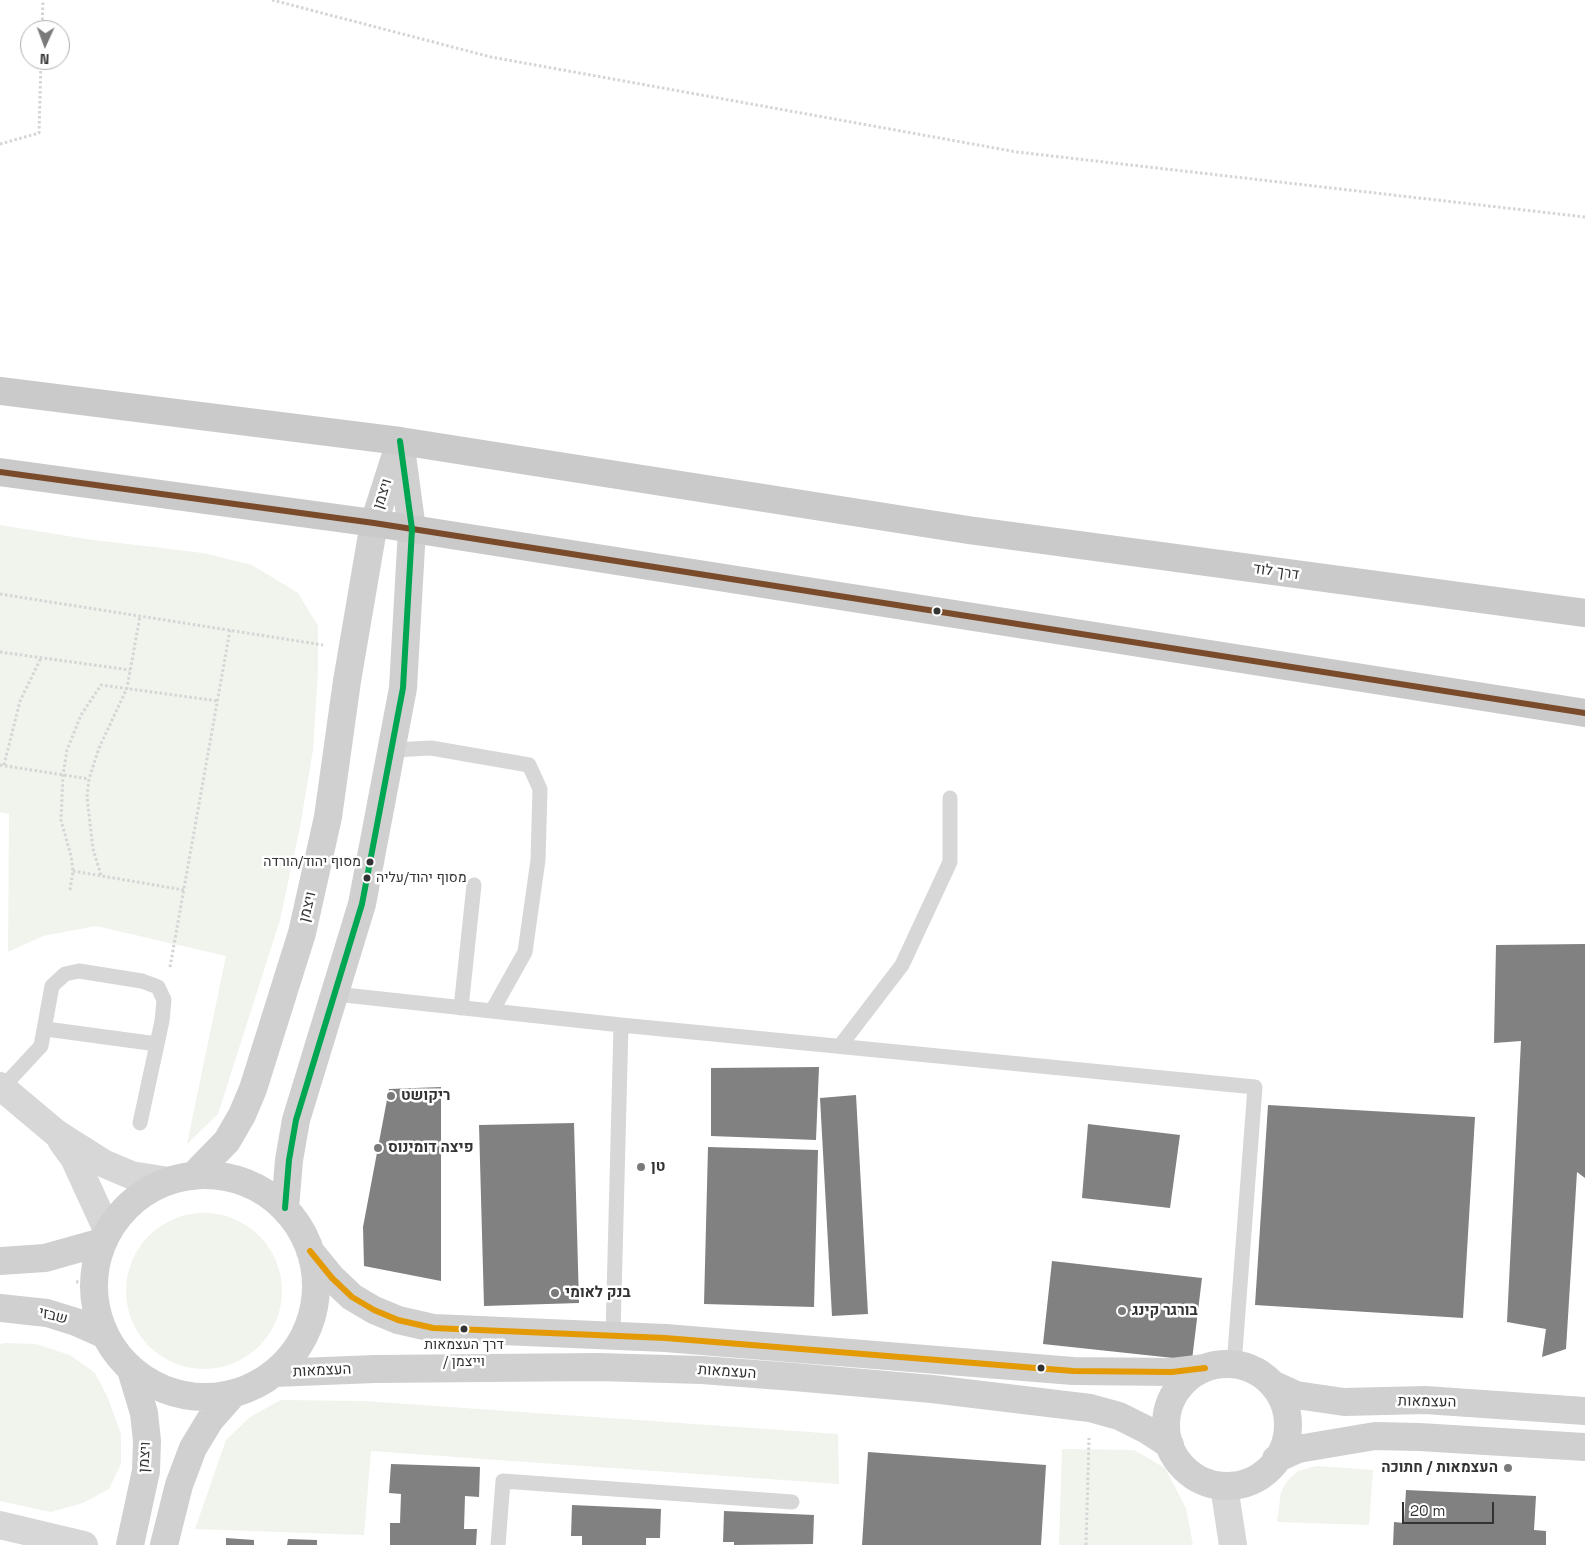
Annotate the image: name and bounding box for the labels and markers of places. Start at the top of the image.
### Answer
unlabelled marker [932,606,942,616]
place label: מסוף יהוד/הורדה [263,854,361,870]
marker: מסוף יהוד/הורדה [365,857,375,867]
place label: מסוף יהוד/עליה [376,870,467,886]
marker: מסוף יהוד/עליה [362,873,372,883]
place label: ריקושט [401,1087,451,1105]
marker: ריקושט [385,1090,397,1102]
place label: פיצה דומינוס [388,1139,474,1157]
marker: פיצה דומינוס [372,1142,384,1154]
place label: טן [651,1158,665,1176]
marker: טן [635,1161,647,1173]
place label: בנק לאומי [565,1284,631,1302]
marker: בנק לאומי [549,1287,561,1299]
place label: בורגר קינג [1132,1302,1198,1320]
marker: בורגר קינג [1116,1305,1128,1317]
marker: דרך העצמאות / וייצמן [459,1324,469,1334]
place label: דרך העצמאות / וייצמן [424,1337,504,1370]
unlabelled marker [1036,1363,1046,1373]
place label: העצמאות / חתוכה [1381,1459,1498,1477]
marker: העצמאות / חתוכה [1502,1462,1514,1474]

